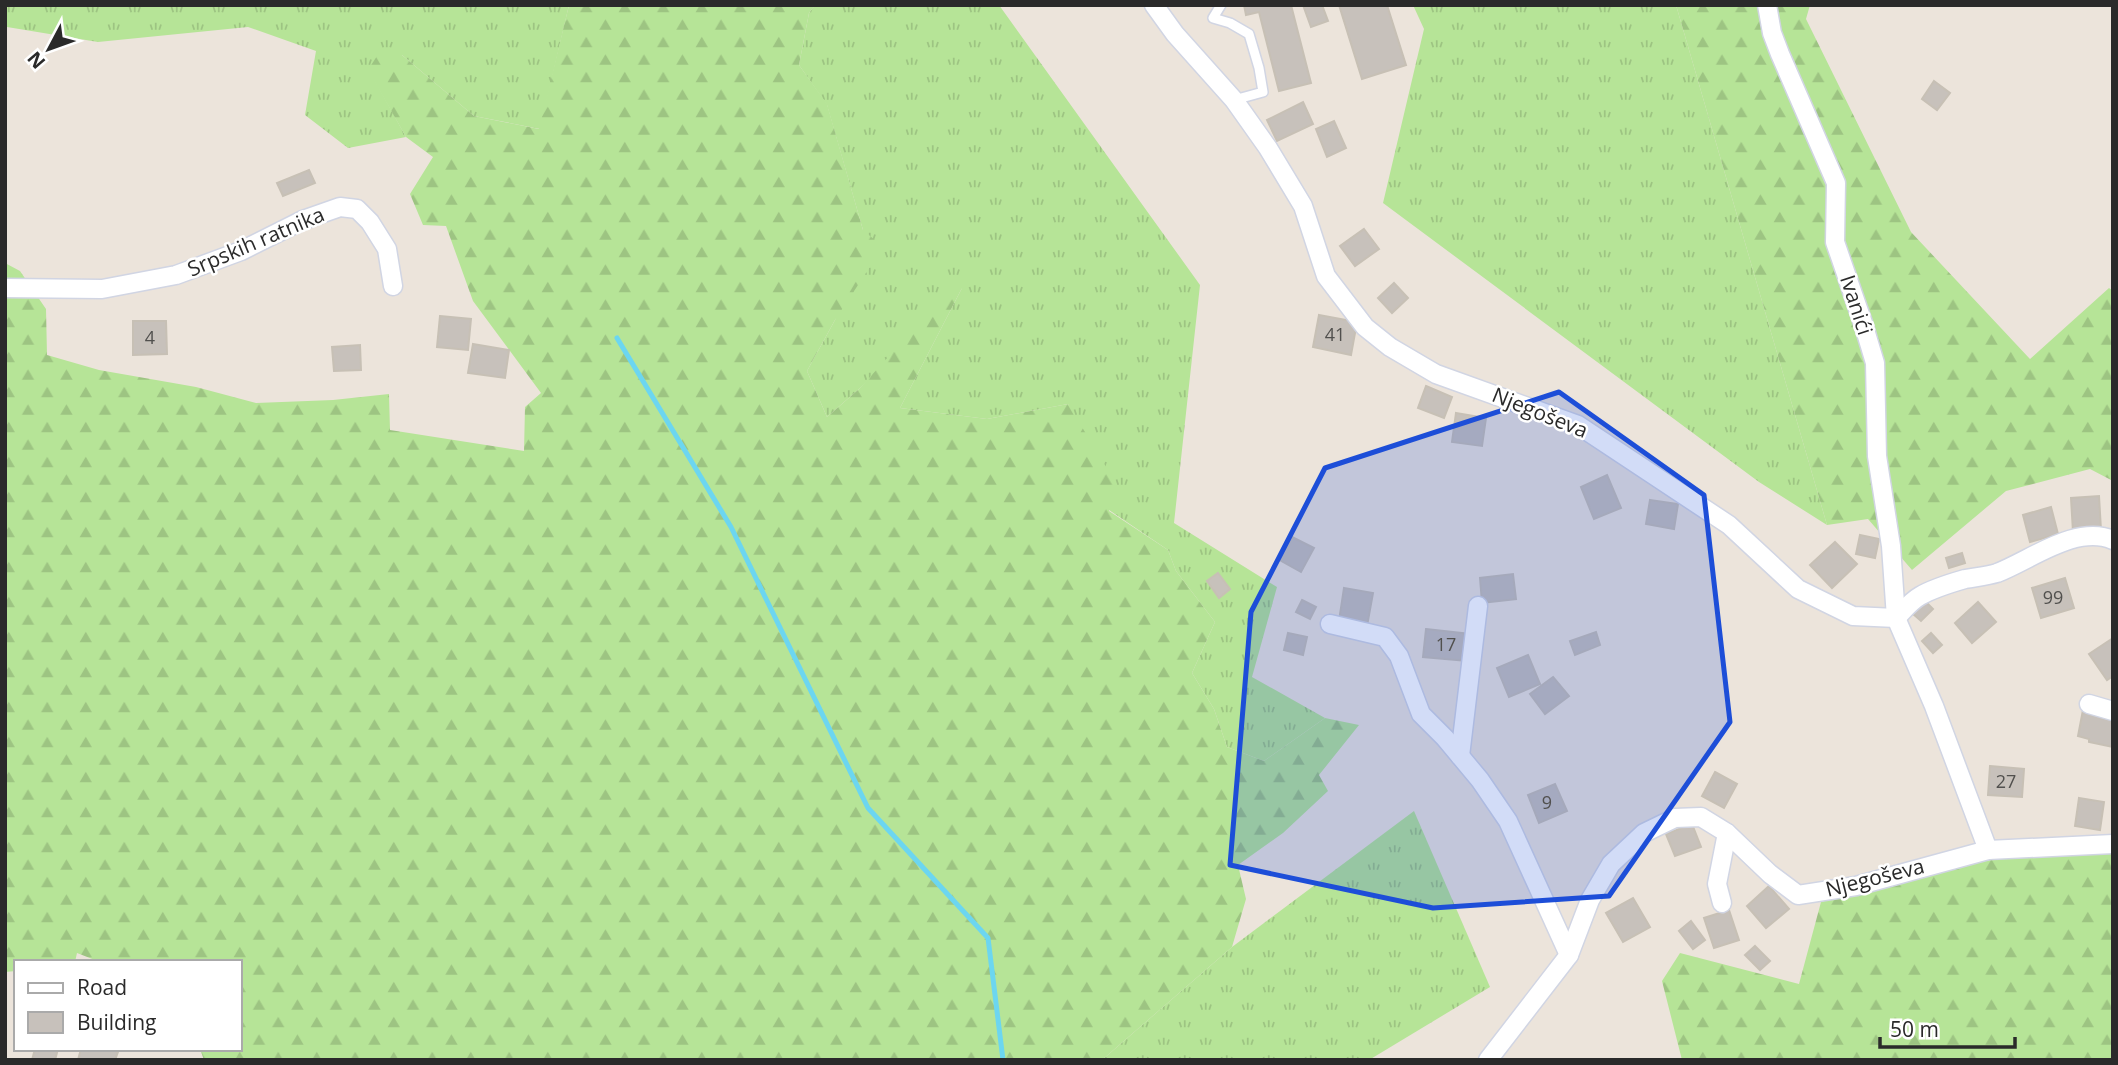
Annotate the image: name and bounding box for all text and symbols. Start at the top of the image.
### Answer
north arrow [14,14,84,84]
text: N [21,46,51,75]
street label: Srpskih ratnika [183,200,328,283]
street label: Ivanići [1834,271,1880,338]
house number: 41 [1325,322,1345,346]
house number: 4 [145,325,155,349]
street label: Njegoševa [1488,380,1592,444]
house number: 99 [2043,585,2063,609]
house number: 17 [1436,632,1456,656]
house number: 27 [1996,769,2016,793]
house number: 9 [1542,790,1552,814]
street label: Njegoševa [1822,851,1927,903]
legend [14,960,242,1051]
text: Road [77,973,127,1001]
scale bar [1880,1006,2015,1050]
text: Building [77,1008,156,1036]
text: 50 m [1890,1015,1939,1043]

